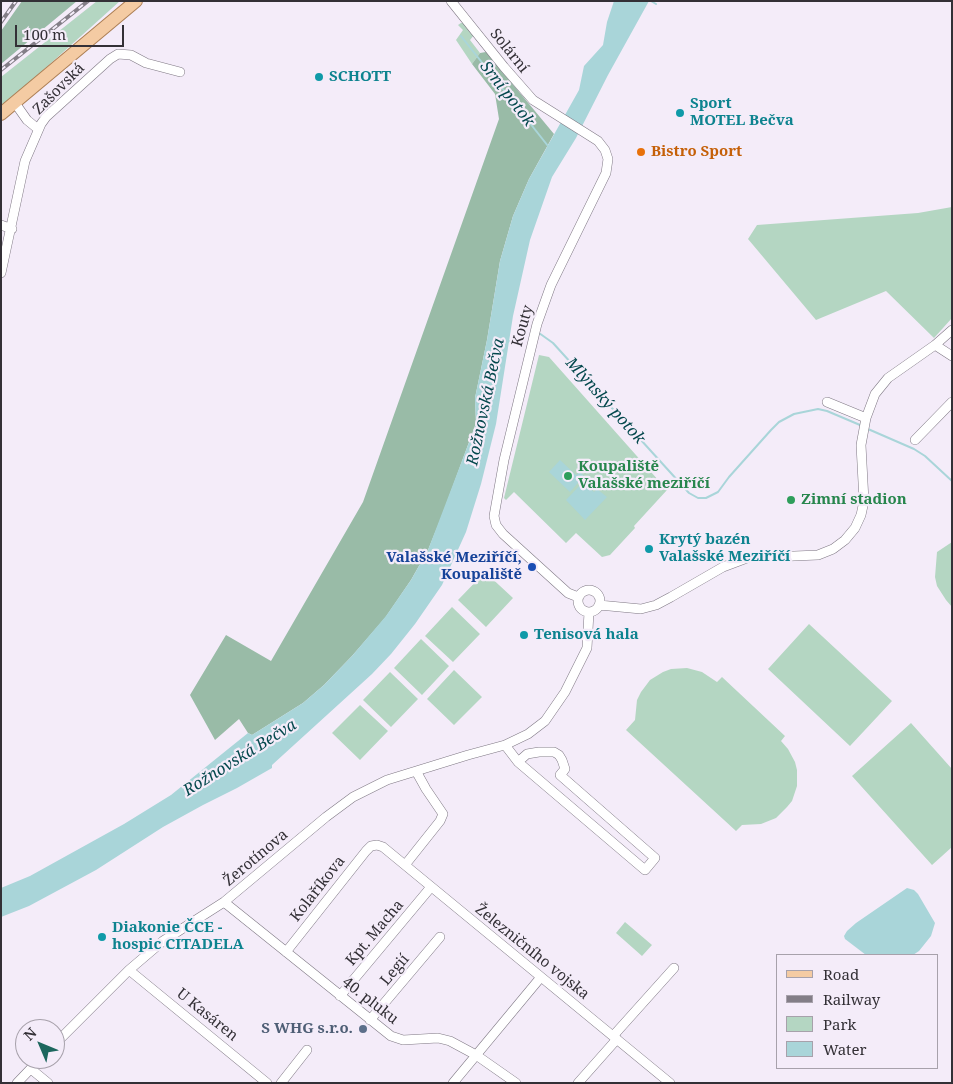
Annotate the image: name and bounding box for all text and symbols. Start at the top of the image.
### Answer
scale bar [18,15,126,47]
text: 100 m [23,24,66,44]
street label: Solární [486,25,532,77]
water label: Srní potok [476,58,538,130]
street label: Zašovská [30,60,88,118]
place label: SCHOTT [329,68,391,86]
marker: SCHOTT [313,71,325,83]
place label: Sport MOTEL Bečva [690,95,794,130]
marker: Sport MOTEL Bečva [674,107,686,119]
place label: Bistro Sport [651,143,742,161]
marker: Bistro Sport [635,146,647,158]
street label: Kouty [509,303,537,349]
water label: Rožnovská Bečva [463,337,509,467]
water label: Mlýnský potok [561,354,649,448]
place label: Koupaliště Valašské meziříčí [578,458,710,493]
marker: Koupaliště Valašské meziříčí [562,470,574,482]
place label: Zimní stadion [801,491,907,509]
marker: Zimní stadion [785,494,797,506]
place label: Krytý bazén Valašské Meziříčí [659,531,790,566]
marker: Krytý bazén Valašské Meziříčí [643,543,655,555]
place label: Valašské Meziříčí, Koupaliště [386,549,522,584]
marker: Valašské Meziříčí, Koupaliště [526,561,538,573]
place label: Tenisová hala [534,626,639,644]
marker: Tenisová hala [518,629,530,641]
water label: Rožnovská Bečva [180,716,300,800]
street label: Žerotínova [220,826,292,890]
street label: Kolaříkova [287,853,349,925]
street label: Kpt. Macha [342,896,408,970]
street label: Železničního vojska [471,900,593,1004]
place label: Diakonie ČCE - hospic CITADELA [112,919,244,954]
marker: Diakonie ČCE - hospic CITADELA [96,931,108,943]
street label: Legií [377,951,413,989]
legend [776,954,938,1069]
text: Road [823,964,859,984]
street label: 40. pluku [338,974,402,1028]
street label: U Kasáren [173,985,241,1045]
text: Railway [823,989,880,1009]
text: Park [823,1014,856,1034]
north arrow [15,1019,65,1069]
place label: S WHG s.r.o. [261,1020,353,1038]
text: N [19,1023,40,1044]
marker: S WHG s.r.o. [357,1023,369,1035]
text: Water [823,1039,866,1059]

